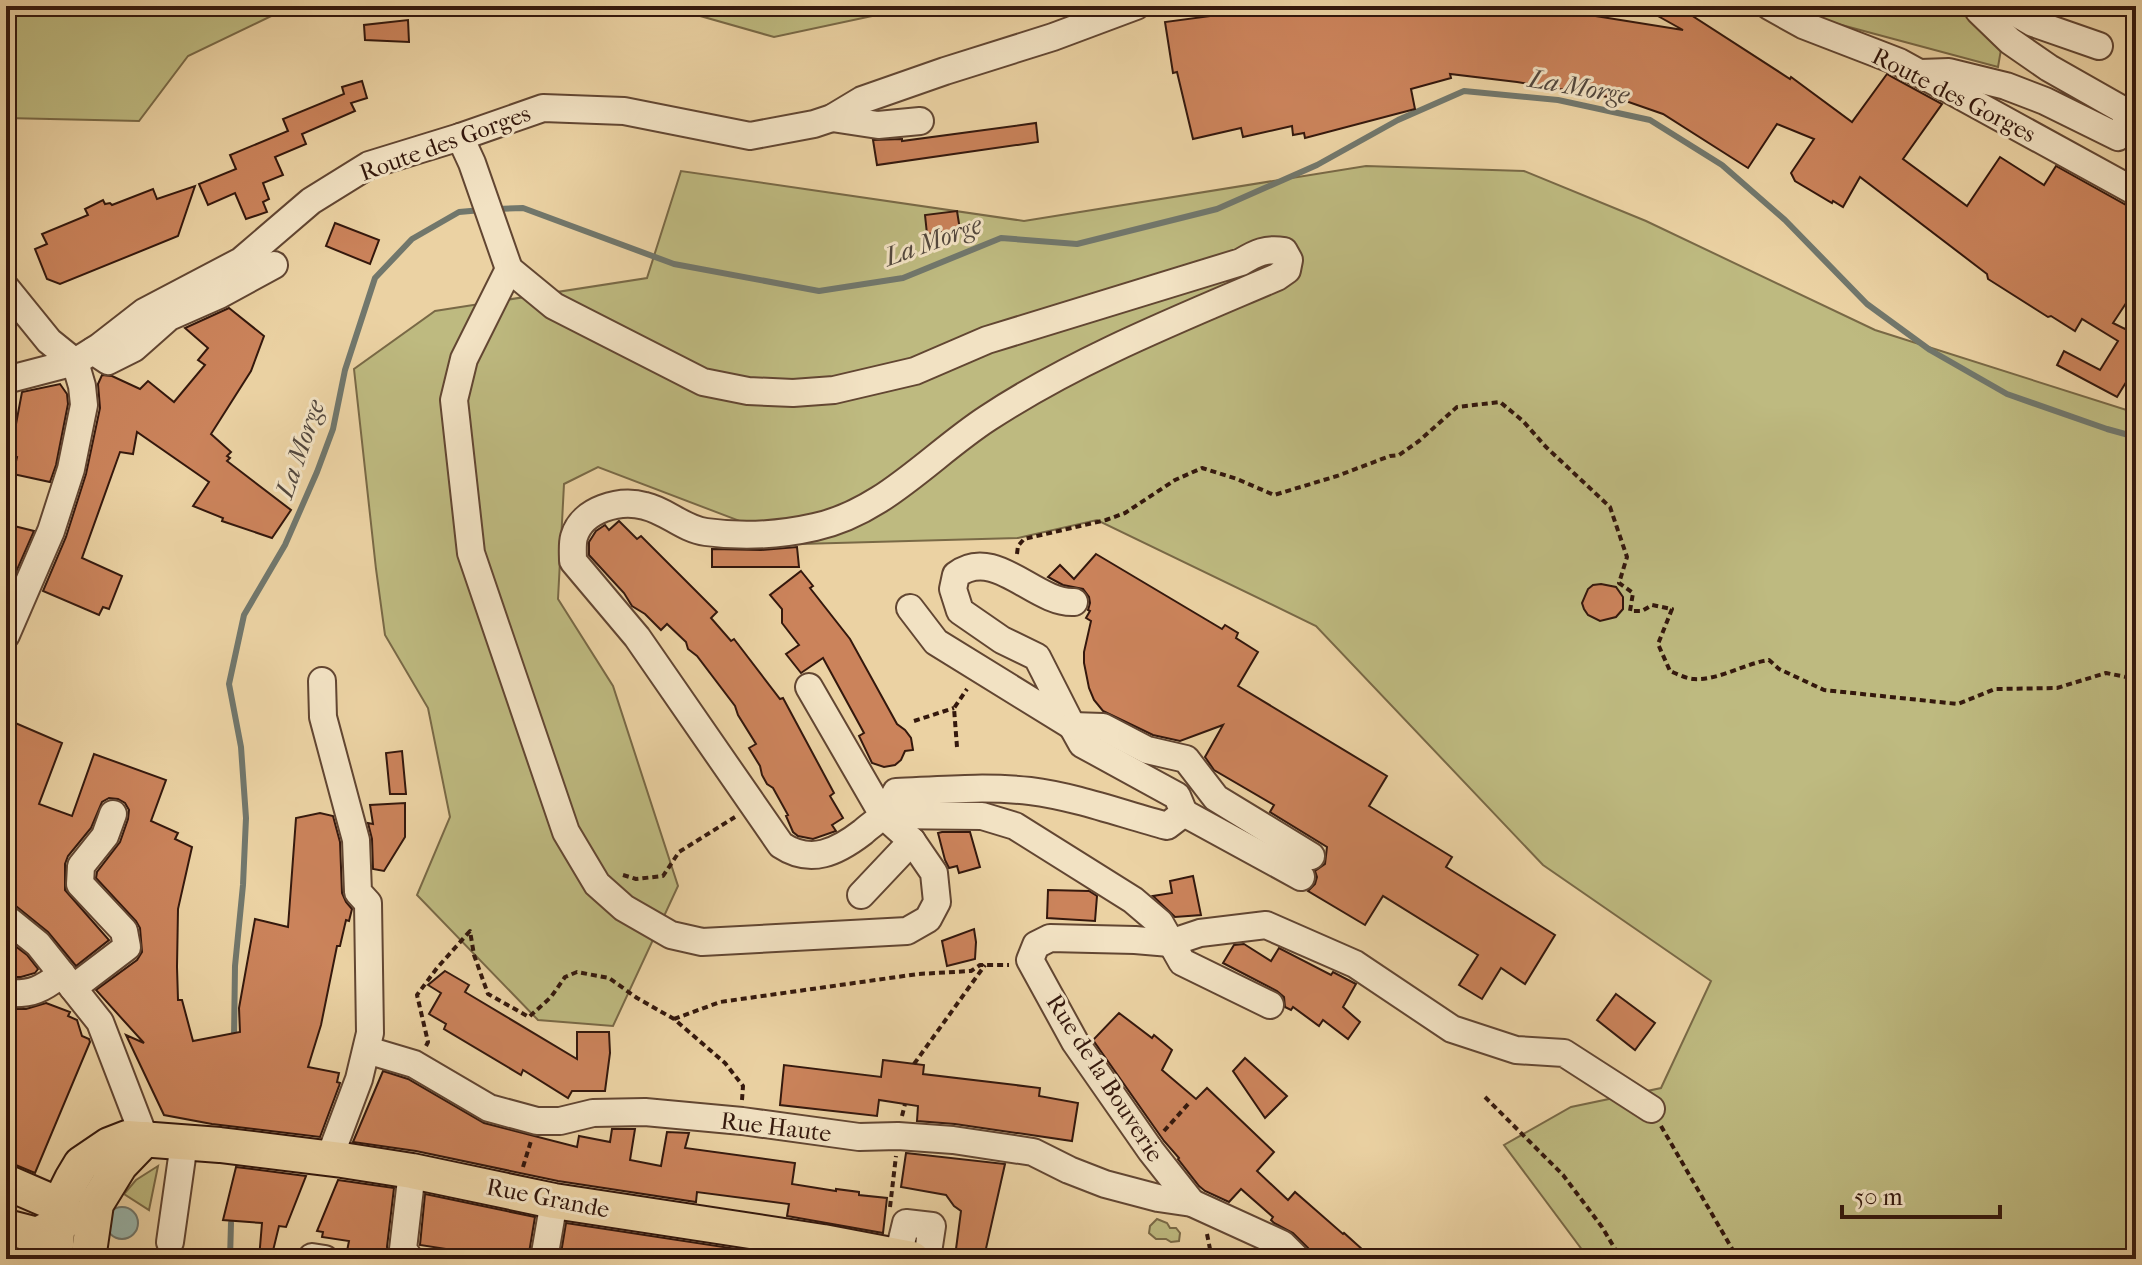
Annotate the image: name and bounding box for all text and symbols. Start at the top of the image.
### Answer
street label: Route des Gorges [1868,42,2041,148]
water label: La Morge [1524,63,1633,111]
street label: Route des Gorges [356,99,534,187]
water label: La Morge [878,209,987,274]
water label: La Morge [268,395,332,504]
street label: Rue de la Bouverie [1040,989,1170,1167]
street label: Rue Haute [719,1106,833,1148]
scale bar [1842,1169,2000,1219]
street label: Rue Grande [484,1172,612,1224]
text: 50 m [1854,1183,1903,1211]

